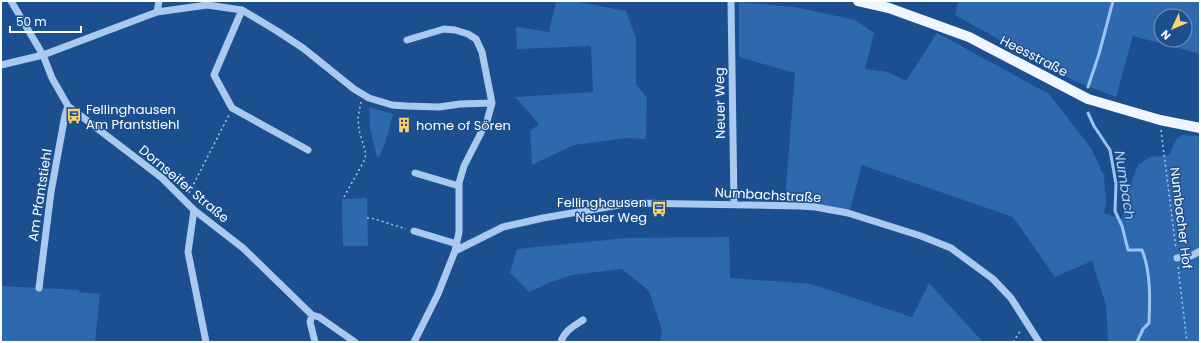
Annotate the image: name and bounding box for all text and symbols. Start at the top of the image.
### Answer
scale bar [10,8,81,34]
north arrow [1153,8,1193,48]
text: 50 m [16,13,47,30]
text: N [1157,26,1174,43]
street label: Heesstraße [997,31,1071,81]
street label: Neuer Weg [710,67,730,139]
place label: Fellinghausen Am Pfantstiehl [86,100,180,134]
bus stop icon: Fellinghausen Am Pfantstiehl [65,107,83,125]
building icon: home of Sören [395,116,413,134]
place label: home of Sören [416,116,511,135]
street label: Dornseifer Straße [135,141,233,227]
street label: Am Pfantstiehl [23,147,57,243]
water label: Numbach [1110,149,1140,221]
street label: Numbacher Hof [1165,166,1197,270]
street label: Numbachstraße [714,183,822,207]
place label: Fellinghausen Neuer Weg [557,193,647,227]
bus stop icon: Fellinghausen Neuer Weg [650,200,668,218]

